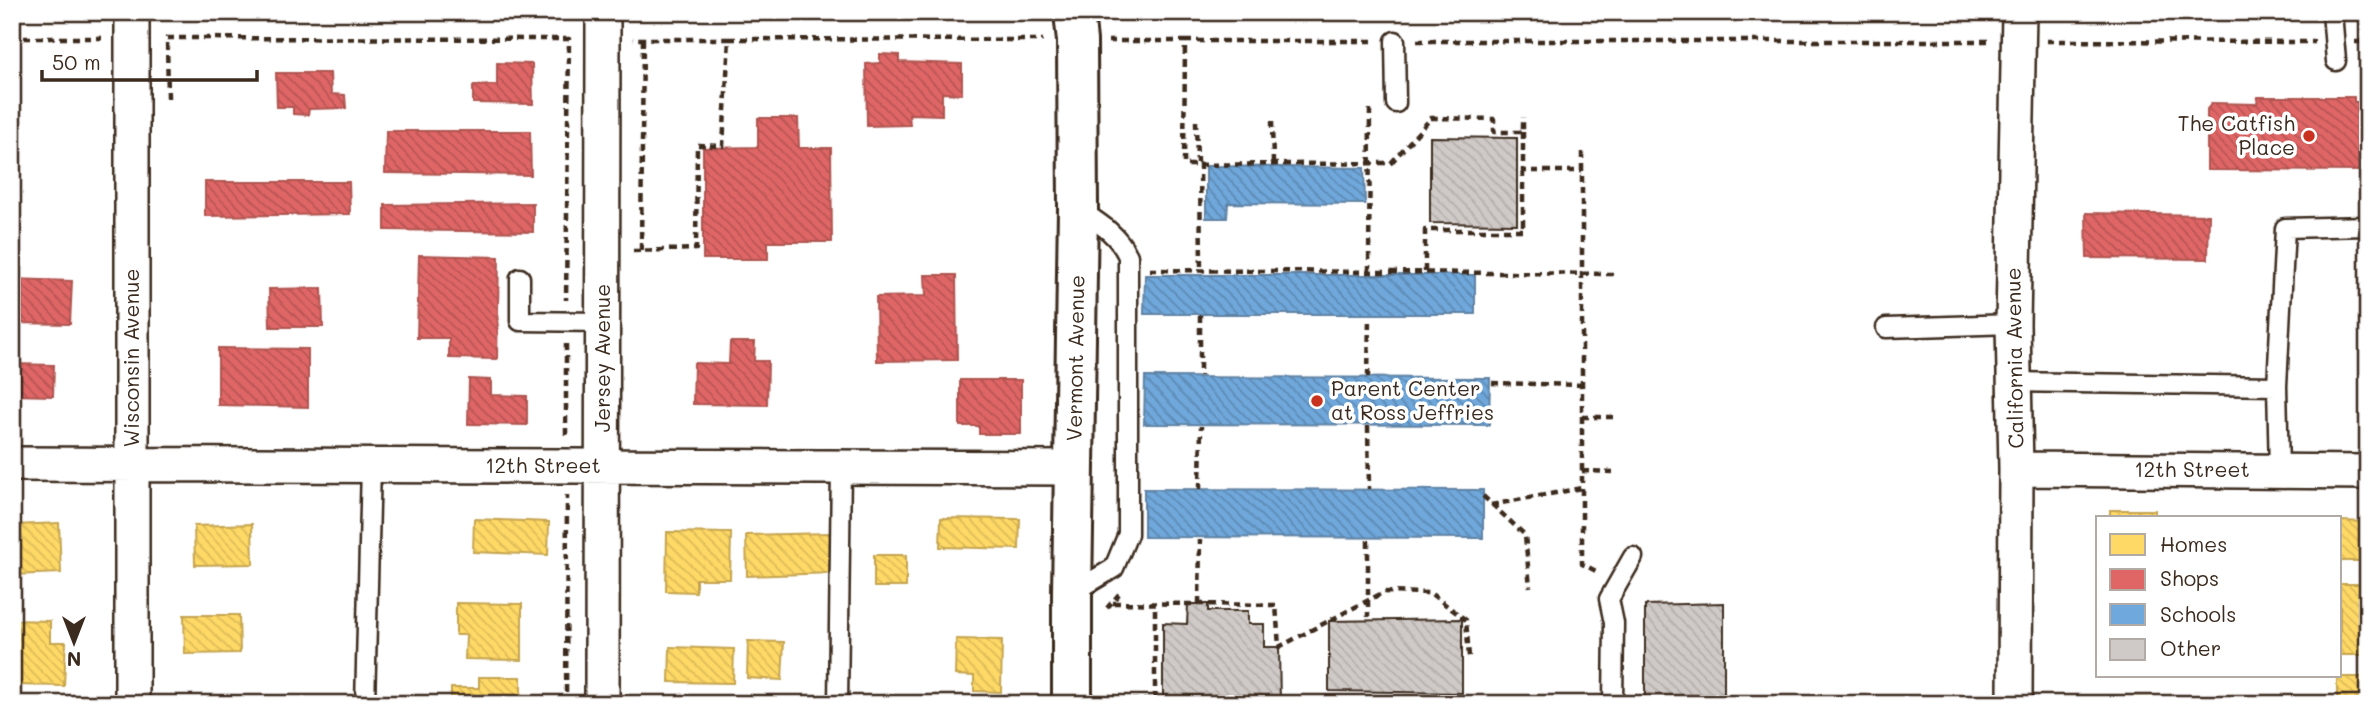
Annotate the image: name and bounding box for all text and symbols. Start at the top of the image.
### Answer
scale bar [42,38,257,82]
text: 50 m [52,48,101,75]
place label: The Catfish Place [2178,109,2295,160]
marker: The Catfish Place [2301,128,2317,144]
street label: California Avenue [1998,267,2029,449]
street label: Wisconsin Avenue [117,268,144,448]
street label: Vermont Avenue [1060,275,1089,441]
street label: Jersey Avenue [588,284,615,432]
place label: Parent Center at Ross Jeffries [1331,374,1494,425]
marker: Parent Center at Ross Jeffries [1309,393,1325,409]
street label: 12th Street [485,451,601,478]
street label: 12th Street [2134,455,2250,482]
legend [2096,516,2342,678]
text: Homes [2160,530,2227,557]
text: Shops [2160,564,2219,591]
text: Schools [2160,600,2236,627]
north arrow [38,608,108,678]
text: Other [2160,634,2221,661]
text: N [67,647,81,672]

